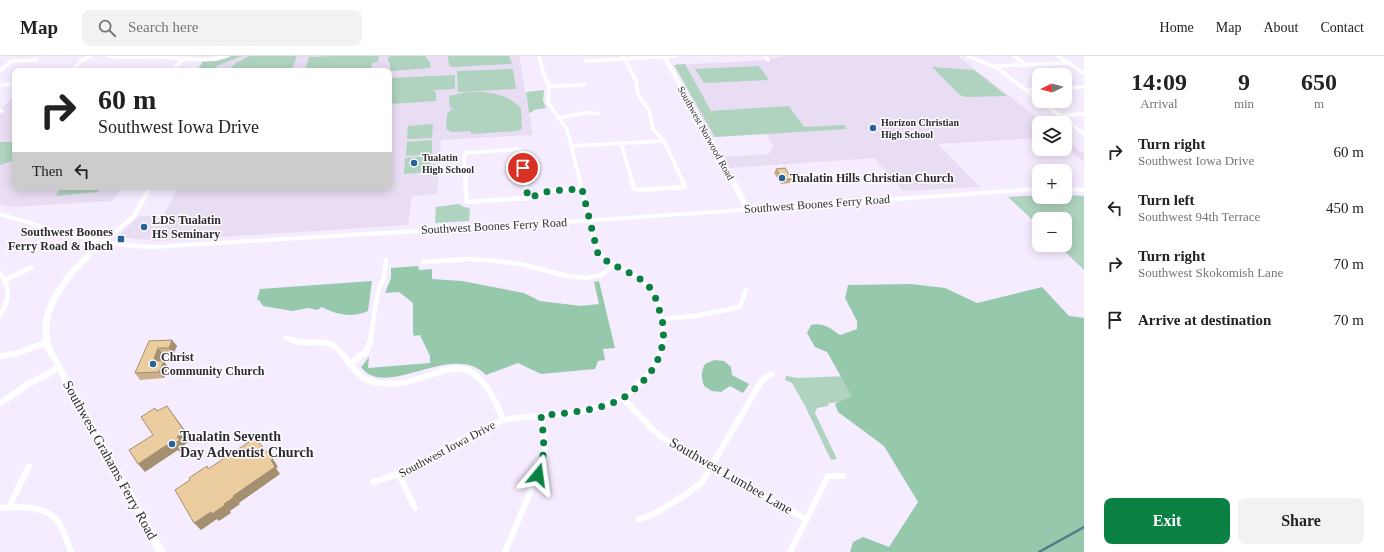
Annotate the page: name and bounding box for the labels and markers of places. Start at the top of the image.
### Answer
place label: Horizon Christian High School [881,117,959,140]
marker: Horizon Christian High School [868,123,878,133]
pin [506,151,540,185]
place label: Tualatin High School [422,152,474,175]
marker: Tualatin High School [409,158,419,168]
place label: Tualatin Hills Christian Church [790,171,954,185]
marker: Tualatin Hills Christian Church [777,173,787,183]
place label: LDS Tualatin HS Seminary [152,213,221,241]
marker: LDS Tualatin HS Seminary [139,222,149,232]
place label: Southwest Boones Ferry Road & Ibach [8,225,113,253]
marker: Southwest Boones Ferry Road & Ibach [116,234,126,244]
place label: Christ Community Church [161,350,265,378]
marker: Christ Community Church [148,359,158,369]
place label: Tualatin Seventh Day Adventist Church [180,429,314,460]
marker: Tualatin Seventh Day Adventist Church [167,439,177,449]

